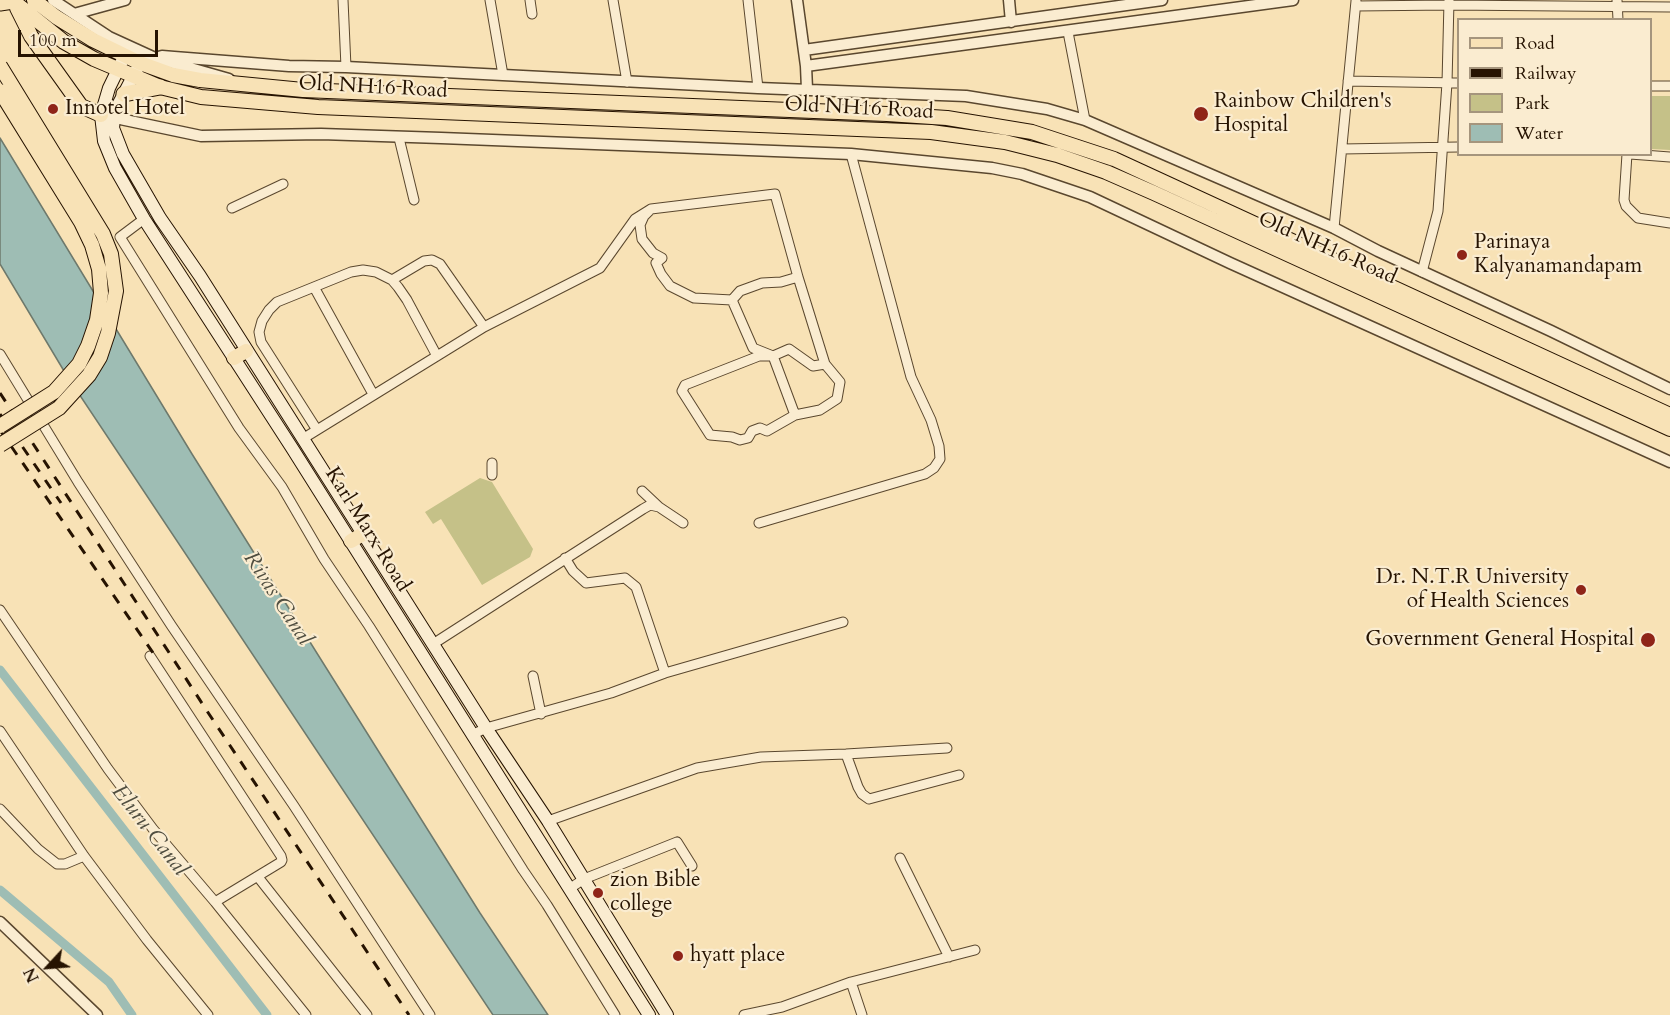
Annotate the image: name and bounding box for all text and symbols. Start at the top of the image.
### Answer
scale bar [21,18,160,56]
legend [1457,18,1652,156]
text: 100 m [29,28,77,53]
text: Road [1515,31,1555,56]
text: Railway [1515,61,1577,86]
street label: Old NH16 Road [298,72,448,104]
place label: Rainbow Children's Hospital [1214,89,1391,139]
text: Park [1515,91,1550,116]
street label: Old NH16 Road [784,93,934,125]
place label: Innotel Hotel [65,96,185,122]
marker: Innotel Hotel [46,102,60,116]
marker: Rainbow Children's Hospital [1192,105,1210,123]
text: Water [1515,121,1563,146]
street label: Old NH16 Road [1254,207,1400,291]
place label: Parinaya Kalyanamandapam [1474,230,1642,280]
marker: Parinaya Kalyanamandapam [1455,248,1469,262]
street label: Karl Marx Road [319,463,415,597]
water label: Rivas Canal [237,547,317,651]
place label: Dr. N.T.R University of Health Sciences [1376,565,1569,615]
marker: Dr. N.T.R University of Health Sciences [1574,583,1588,597]
place label: Government General Hospital [1365,627,1634,653]
marker: Government General Hospital [1639,631,1657,649]
water label: Eluru Canal [105,780,193,882]
place label: zion Bible college [610,868,701,918]
marker: zion Bible college [591,886,605,900]
north arrow [18,937,78,997]
place label: hyatt place [690,943,785,969]
marker: hyatt place [671,949,685,963]
text: N [19,964,45,986]

